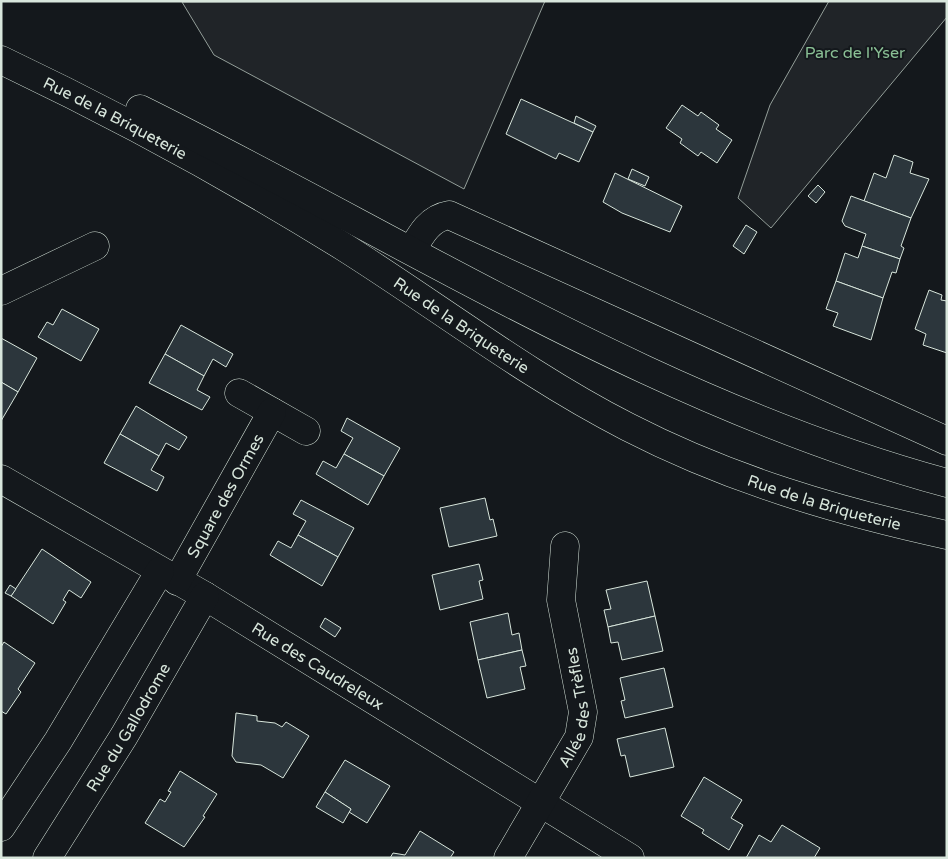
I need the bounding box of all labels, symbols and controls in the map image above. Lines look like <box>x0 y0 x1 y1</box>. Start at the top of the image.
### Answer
park label: Parc de l'Yser <box>805 43 906 63</box>
street label: Rue de la Briqueterie <box>40 73 190 164</box>
street label: Rue de la Briqueterie <box>389 273 533 378</box>
street label: Square des Ormes <box>183 430 269 562</box>
street label: Rue de la Briqueterie <box>745 471 903 535</box>
street label: Rue des Caudreleux <box>248 618 387 715</box>
street label: Allée des Trèfles <box>554 646 594 771</box>
street label: Rue du Gallodrome <box>82 660 175 796</box>

